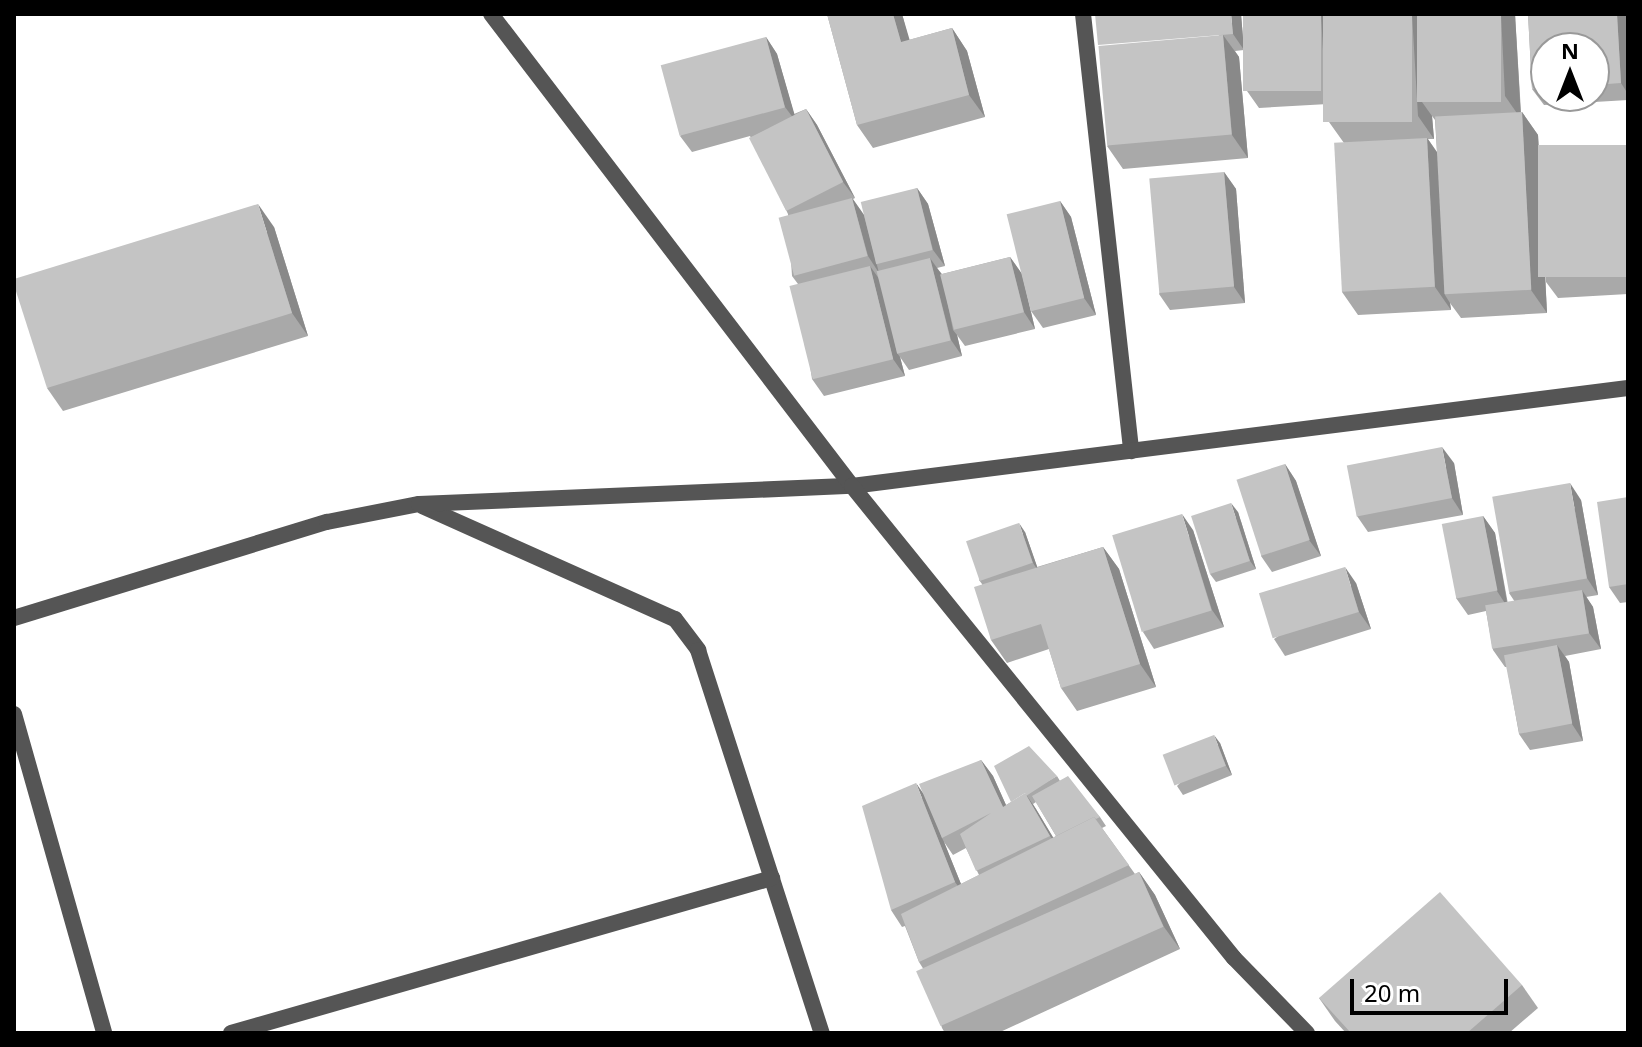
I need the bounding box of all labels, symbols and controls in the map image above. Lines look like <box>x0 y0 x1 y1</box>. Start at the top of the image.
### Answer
north arrow <box>1530 32 1610 112</box>
text: N <box>1561 35 1579 65</box>
scale bar <box>1354 963 1512 1013</box>
text: 20 m <box>1364 976 1420 1009</box>

